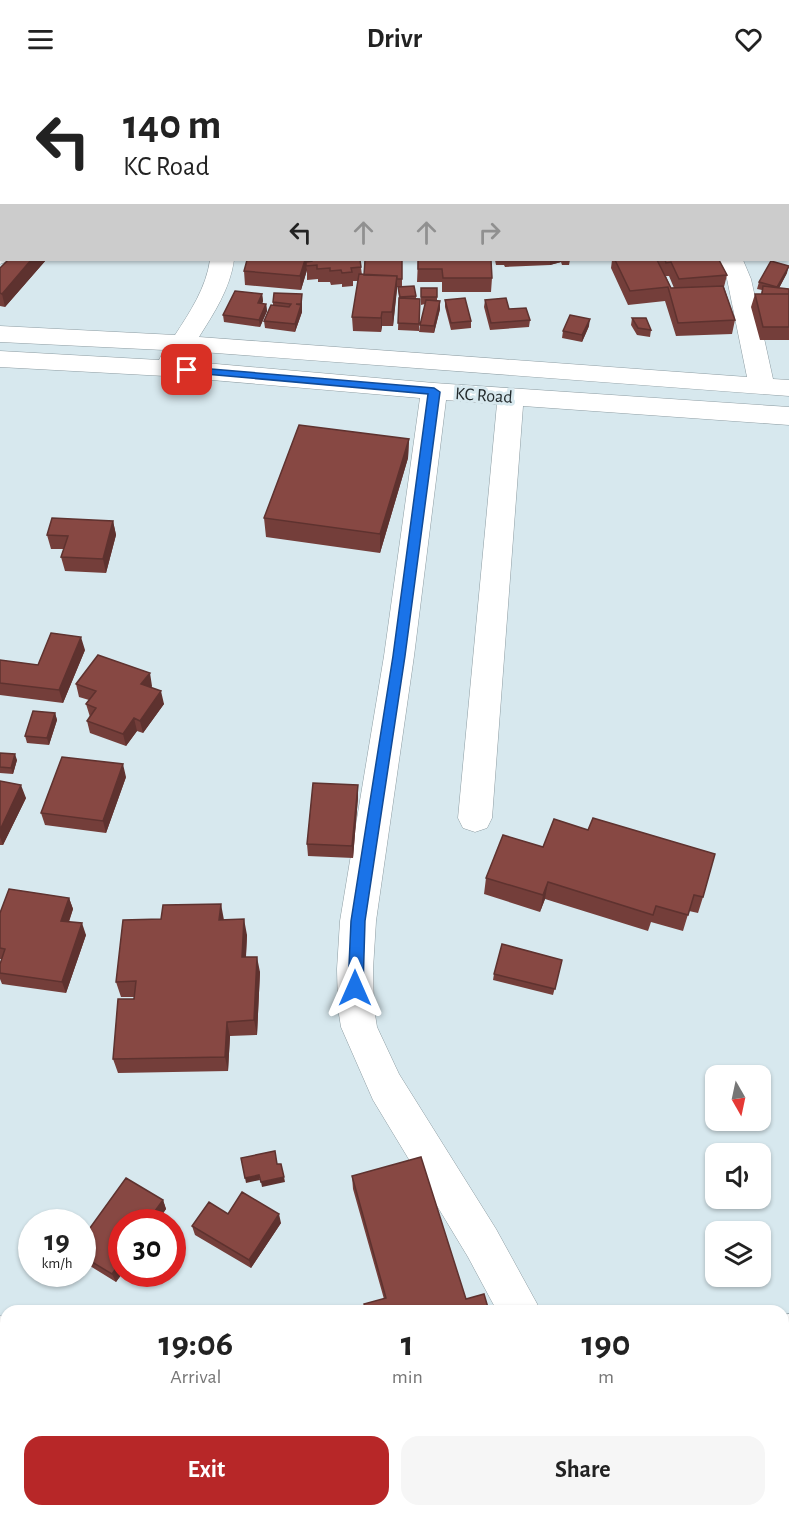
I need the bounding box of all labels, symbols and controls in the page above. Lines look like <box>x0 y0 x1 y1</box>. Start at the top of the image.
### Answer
icon: menu <box>24 23 57 56</box>
icon: heart <box>732 23 765 56</box>
text: Drivr <box>367 25 422 52</box>
icon: left <box>24 102 102 180</box>
text: 140 m <box>123 104 221 146</box>
text: KC Road <box>123 153 209 180</box>
icon: left <box>284 216 317 249</box>
icon: ahead <box>347 216 380 249</box>
icon: ahead <box>410 216 443 249</box>
icon: right <box>473 216 506 249</box>
pin <box>161 344 212 395</box>
icon: arrive <box>170 353 203 386</box>
street label: KC Road <box>455 385 513 407</box>
position arrow <box>323 956 387 1020</box>
north arrow <box>705 1065 771 1131</box>
map controls <box>705 1065 771 1287</box>
button: sound <box>705 1143 771 1209</box>
speed limit sign: 30 <box>108 1209 186 1287</box>
button: layers <box>705 1221 771 1287</box>
text: 19 <box>44 1226 70 1256</box>
text: km/h <box>42 1256 72 1271</box>
text: 19:06 <box>158 1326 233 1362</box>
text: 1 <box>401 1326 414 1362</box>
text: 190 <box>581 1326 630 1362</box>
text: Arrival <box>170 1367 222 1387</box>
text: min <box>392 1367 423 1387</box>
text: m <box>598 1367 614 1387</box>
button: Exit <box>24 1436 389 1505</box>
button: Share <box>401 1436 765 1505</box>

